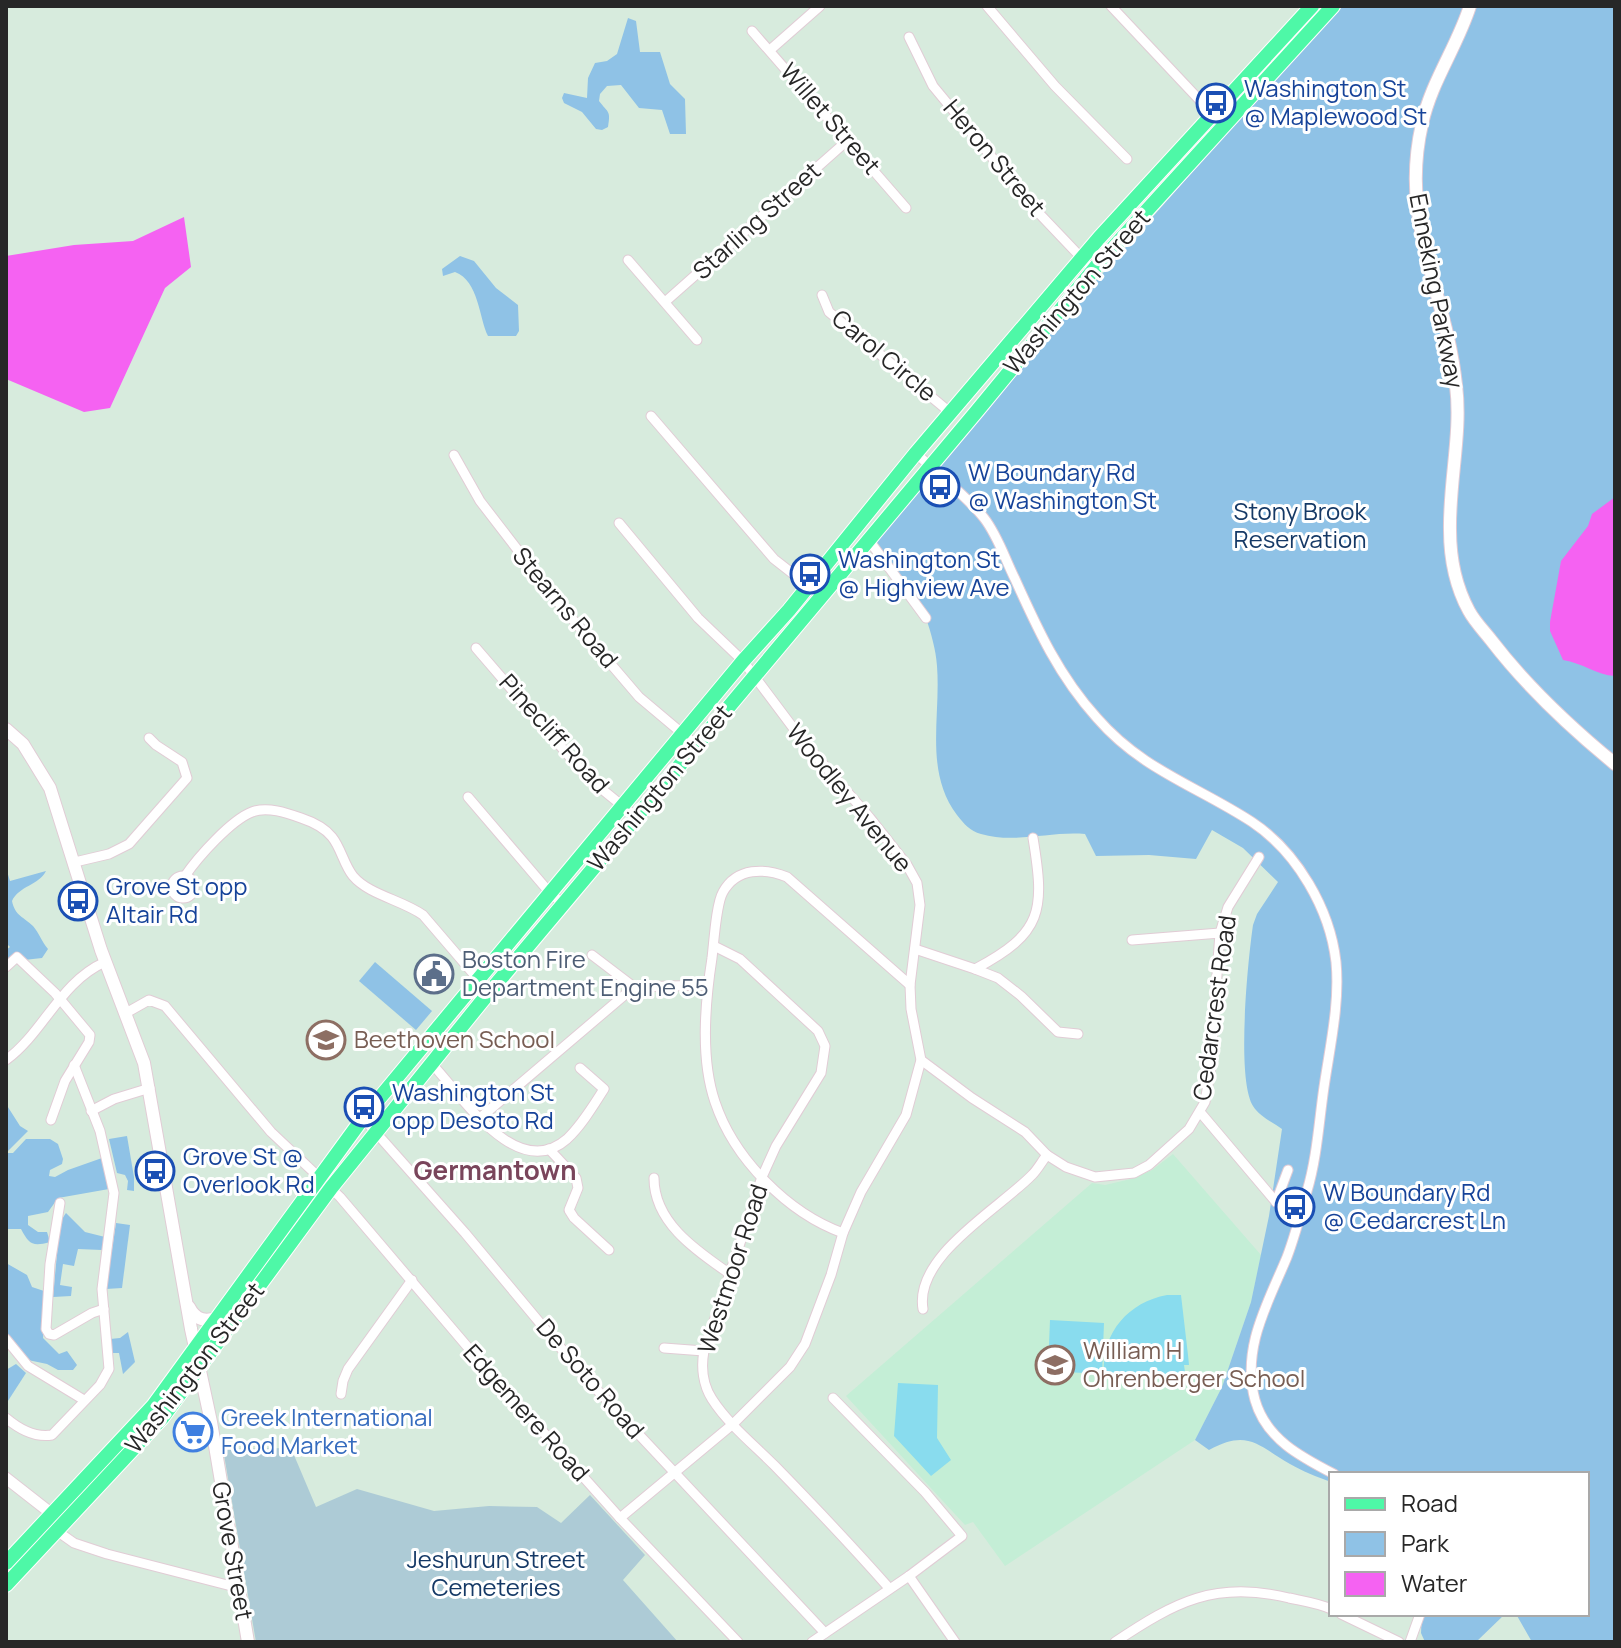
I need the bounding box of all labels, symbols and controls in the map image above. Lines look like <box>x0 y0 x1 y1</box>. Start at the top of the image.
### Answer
street label: Willet Street <box>774 55 889 181</box>
place label: Washington St @ Maplewood St <box>1244 71 1427 132</box>
bus stop icon: Washington St @ Maplewood St <box>1195 82 1237 124</box>
street label: Heron Street <box>937 92 1054 222</box>
street label: Starling Street <box>685 154 827 286</box>
street label: Enneking Parkway <box>1402 191 1473 391</box>
street label: Washington Street <box>995 202 1157 381</box>
street label: Carol Circle <box>826 301 944 408</box>
place label: W Boundary Rd @ Washington St <box>968 455 1157 516</box>
bus stop icon: W Boundary Rd @ Washington St <box>919 466 961 508</box>
park label: Stony Brook Reservation <box>1234 494 1367 555</box>
street label: Stearns Road <box>506 540 626 674</box>
place label: Washington St @ Highview Ave <box>838 542 1010 603</box>
bus stop icon: Washington St @ Highview Ave <box>789 553 831 595</box>
street label: Pinecliff Road <box>493 666 618 800</box>
street label: Washington Street <box>579 697 739 878</box>
street label: Woodley Avenue <box>780 716 920 878</box>
place label: Grove St opp Altair Rd <box>106 869 247 930</box>
bus stop icon: Grove St opp Altair Rd <box>57 880 99 922</box>
street label: Cedarcrest Road <box>1184 913 1243 1103</box>
place label: Boston Fire Department Engine 55 <box>462 942 709 1003</box>
public building icon: Boston Fire Department Engine 55 <box>413 953 455 995</box>
school or university icon: Beethoven School <box>305 1019 347 1061</box>
place label: Beethoven School <box>354 1022 555 1055</box>
place label: Washington St opp Desoto Rd <box>392 1075 554 1136</box>
bus stop icon: Washington St opp Desoto Rd <box>343 1086 385 1128</box>
place label: Grove St @ Overlook Rd <box>183 1139 315 1200</box>
bus stop icon: Grove St @ Overlook Rd <box>134 1150 176 1192</box>
district label: Germantown <box>414 1152 576 1188</box>
place label: W Boundary Rd @ Cedarcrest Ln <box>1323 1175 1506 1236</box>
street label: Westmoor Road <box>689 1180 774 1357</box>
bus stop icon: W Boundary Rd @ Cedarcrest Ln <box>1274 1186 1316 1228</box>
street label: Washington Street <box>117 1275 271 1459</box>
street label: De Soto Road <box>530 1311 652 1445</box>
place label: William H Ohrenberger School <box>1083 1333 1305 1394</box>
street label: Edgemere Road <box>457 1336 598 1488</box>
school or university icon: William H Ohrenberger School <box>1034 1344 1076 1386</box>
place label: Greek International Food Market <box>221 1400 433 1461</box>
supermarket icon: Greek International Food Market <box>172 1411 214 1453</box>
legend <box>1329 1472 1589 1616</box>
street label: Grove Street <box>205 1479 262 1623</box>
text: Road <box>1401 1486 1458 1519</box>
text: Park <box>1401 1526 1450 1559</box>
park label: Jeshurun Street Cemeteries <box>407 1542 585 1603</box>
text: Water <box>1401 1566 1468 1599</box>

